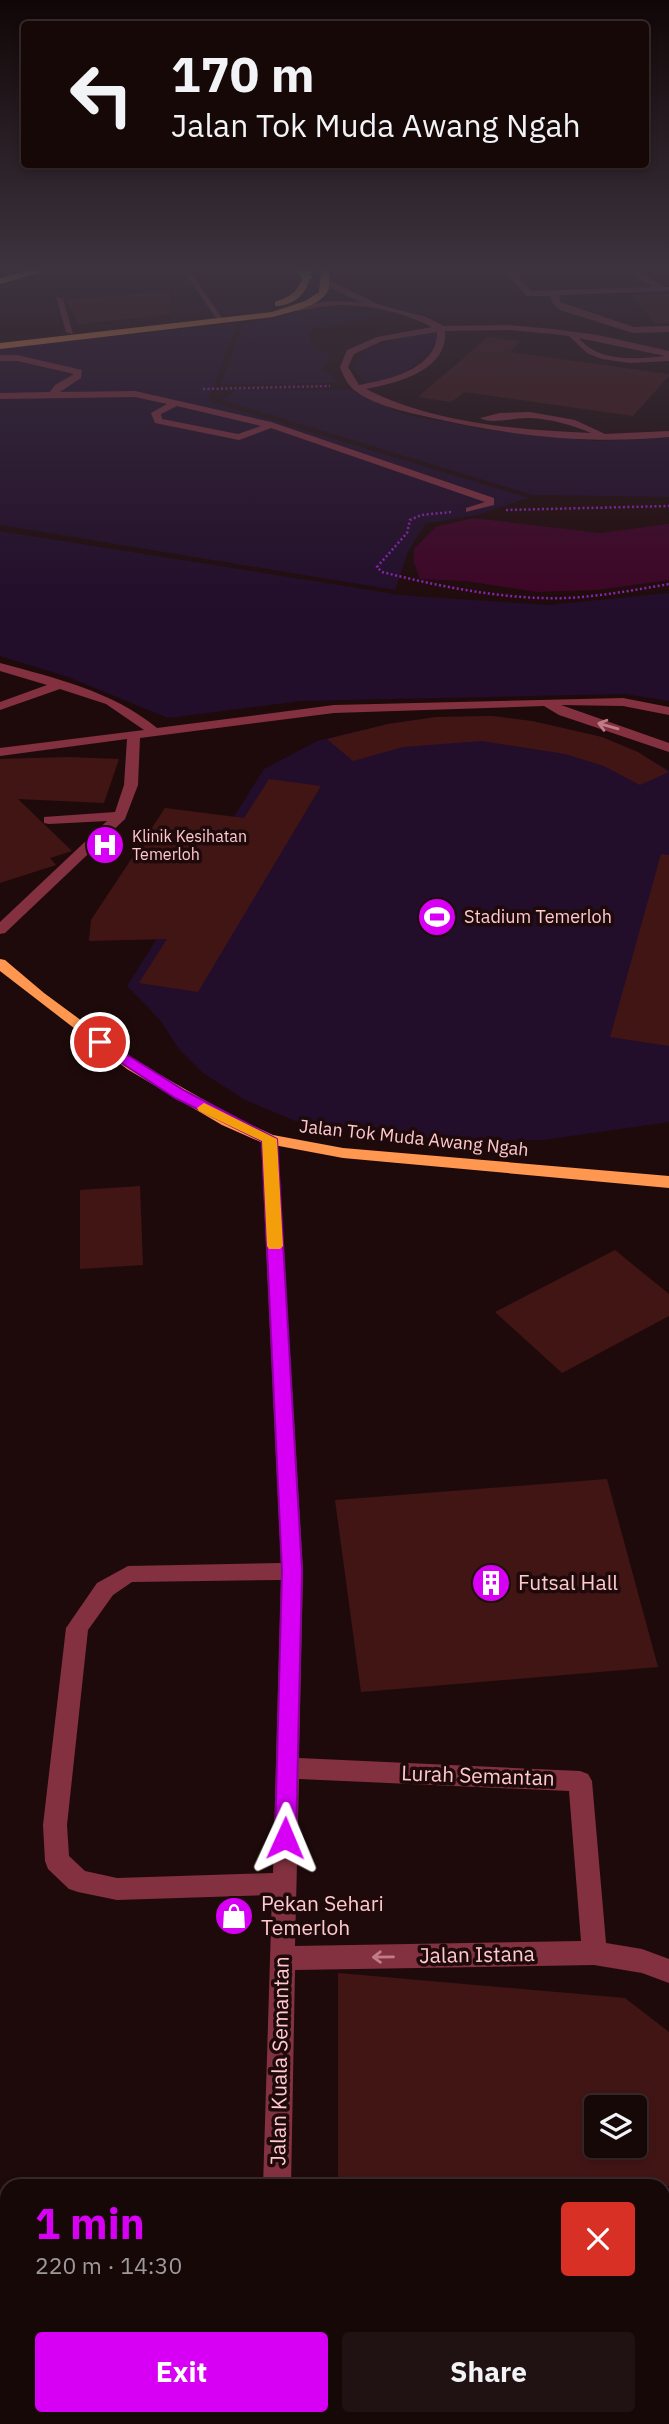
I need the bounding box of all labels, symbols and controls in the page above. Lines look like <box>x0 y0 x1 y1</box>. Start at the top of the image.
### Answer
text: 170 m <box>171 42 315 105</box>
icon: left <box>56 49 147 140</box>
text: Jalan Tok Muda Awang Ngah <box>171 104 581 146</box>
one-way arrow <box>598 719 620 732</box>
hospital icon: Klinik Kesihatan Temerloh <box>84 824 126 866</box>
place label: Klinik Kesihatan Temerloh <box>132 826 247 864</box>
sports icon: Stadium Temerloh <box>416 896 458 938</box>
place label: Stadium Temerloh <box>464 905 612 928</box>
pin <box>70 1012 130 1072</box>
icon: arrive <box>81 1023 119 1061</box>
street label: Jalan Tok Muda Awang Ngah <box>298 1114 530 1161</box>
building icon: Futsal Hall <box>470 1562 512 1604</box>
place label: Futsal Hall <box>518 1568 618 1596</box>
street label: Lurah Semantan <box>401 1758 555 1792</box>
position arrow <box>248 1801 322 1875</box>
place label: Pekan Sehari Temerloh <box>261 1889 384 1941</box>
shop icon: Pekan Sehari Temerloh <box>213 1895 255 1937</box>
street label: Jalan Istana <box>419 1939 535 1969</box>
one-way arrow <box>371 1950 394 1963</box>
street label: Jalan Kuala Semantan <box>263 1956 295 2166</box>
map controls <box>584 2095 647 2158</box>
button: layers <box>584 2095 647 2158</box>
text: 1 min <box>35 2196 145 2251</box>
button: close <box>561 2202 635 2276</box>
text: 220 m · 14:30 <box>35 2250 182 2280</box>
button: Exit <box>35 2332 328 2412</box>
button: Share <box>342 2332 635 2412</box>

